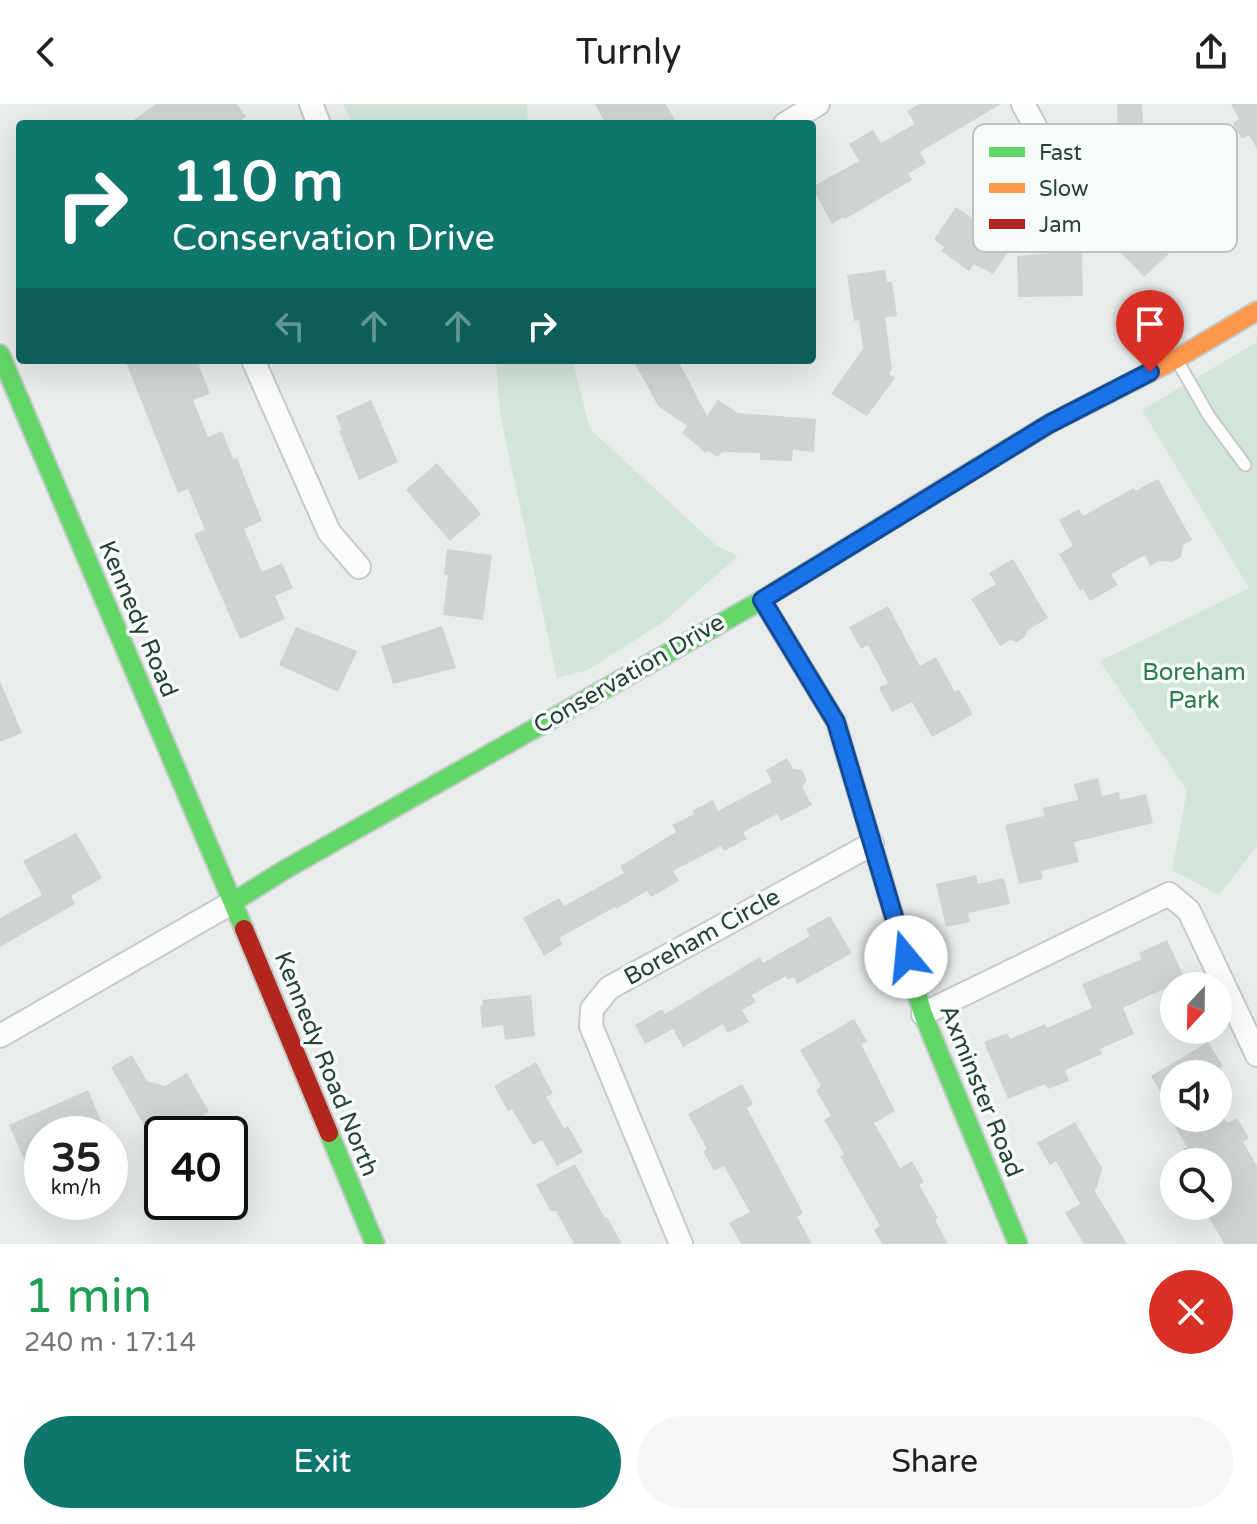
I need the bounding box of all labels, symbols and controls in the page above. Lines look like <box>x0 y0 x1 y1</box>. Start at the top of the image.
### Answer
icon: back <box>24 30 68 74</box>
icon: share <box>1189 30 1233 74</box>
text: Turnly <box>576 31 681 74</box>
legend <box>973 124 1237 252</box>
text: Fast <box>1039 140 1082 166</box>
text: 110 m <box>172 149 343 216</box>
icon: right <box>40 152 144 256</box>
text: Slow <box>1039 176 1089 202</box>
text: Jam <box>1039 212 1082 238</box>
text: Conservation Drive <box>172 217 495 260</box>
pin <box>1116 290 1184 372</box>
icon: arrive <box>1128 302 1172 346</box>
icon: left <box>268 304 312 348</box>
icon: ahead <box>352 304 396 348</box>
icon: ahead <box>436 304 480 348</box>
icon: right <box>520 304 564 348</box>
street label: Kennedy Road <box>92 536 184 702</box>
street label: Conservation Drive <box>529 608 729 740</box>
park label: Boreham Park <box>1142 658 1246 715</box>
street label: Boreham Circle <box>619 882 785 992</box>
position arrow <box>864 915 948 999</box>
street label: Kennedy Road North <box>268 947 384 1181</box>
north arrow <box>1160 972 1232 1044</box>
map controls <box>1160 972 1232 1220</box>
street label: Axminster Road <box>933 1001 1029 1181</box>
button: sound <box>1160 1060 1232 1132</box>
speed limit sign: 40 <box>144 1116 248 1220</box>
text: 35 <box>51 1134 101 1182</box>
button: search <box>1160 1148 1232 1220</box>
text: km/h <box>51 1176 101 1200</box>
text: 1 min <box>24 1268 152 1326</box>
button: close <box>1149 1270 1233 1354</box>
text: 240 m · 17:14 <box>24 1327 196 1358</box>
button: Exit <box>24 1416 621 1508</box>
button: Share <box>637 1416 1233 1508</box>

